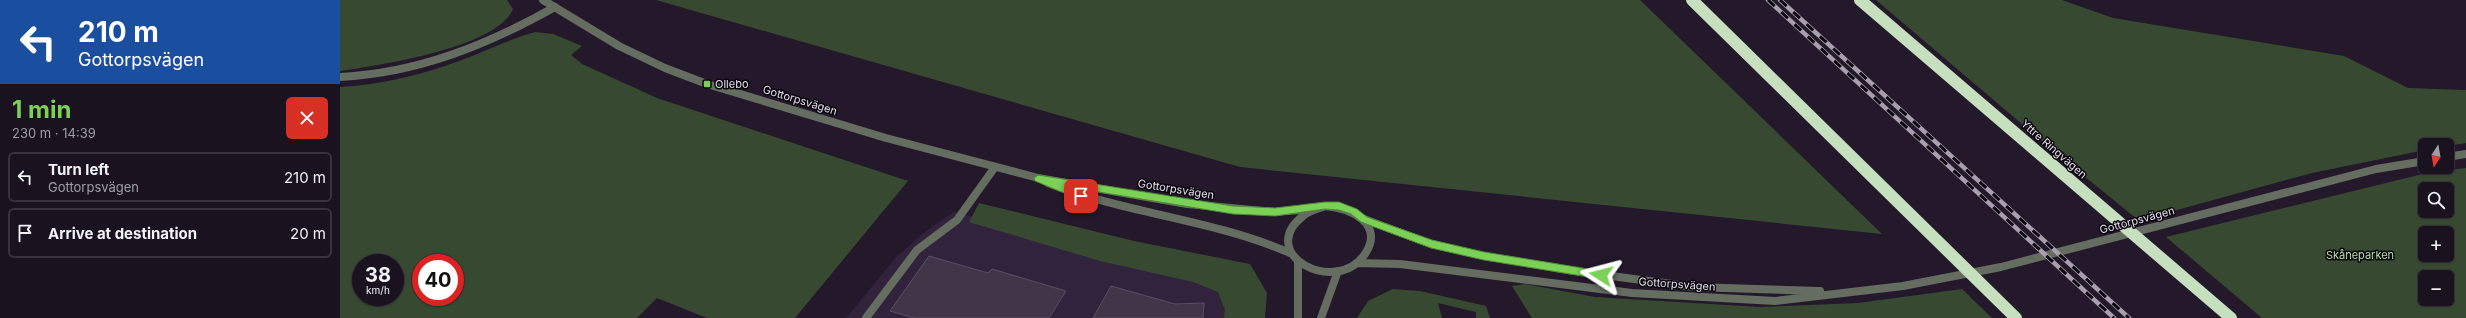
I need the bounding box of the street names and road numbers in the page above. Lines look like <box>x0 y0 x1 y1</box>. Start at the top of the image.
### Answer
street label: Gottorpsvägen <box>761 82 839 118</box>
street label: Yttre Ringvägen <box>2018 117 2090 181</box>
street label: Gottorpsvägen <box>1137 176 1215 202</box>
street label: Gottorpsvägen <box>2098 203 2176 237</box>
street label: Gottorpsvägen <box>1638 274 1716 294</box>

